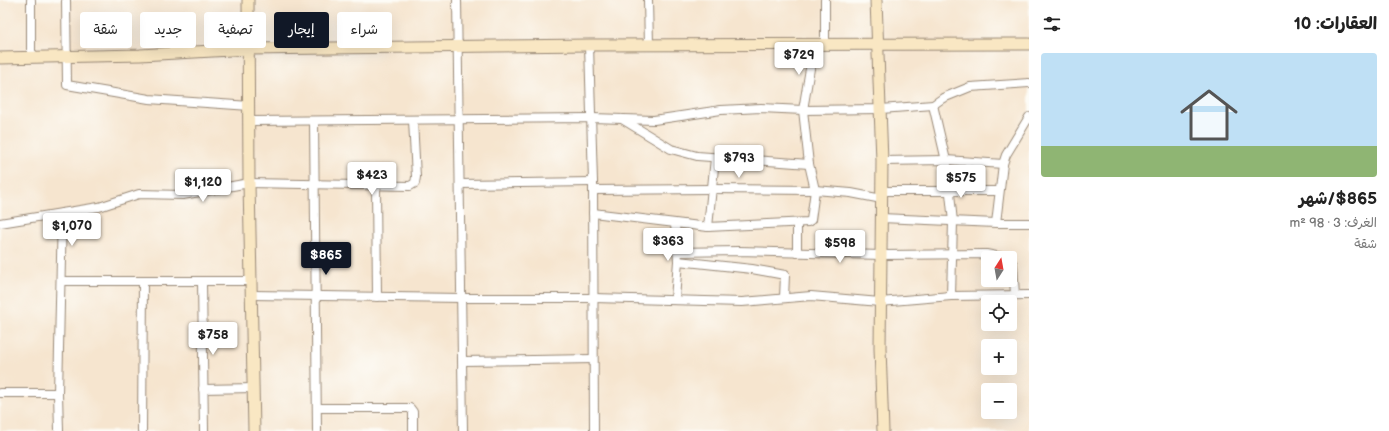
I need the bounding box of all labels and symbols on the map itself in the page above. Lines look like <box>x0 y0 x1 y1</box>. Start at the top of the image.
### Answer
pin: $729 <box>775 42 823 76</box>
pin: $793 <box>715 145 763 179</box>
pin: $423 <box>348 162 396 196</box>
pin: $575 <box>937 165 985 199</box>
pin: $1,120 <box>170 169 236 203</box>
pin: $1,070 <box>39 213 105 247</box>
pin: $363 <box>644 228 692 262</box>
pin: $598 <box>816 230 864 264</box>
pin: $865 <box>302 242 350 276</box>
north arrow <box>981 251 1017 287</box>
pin: $758 <box>189 322 237 356</box>

